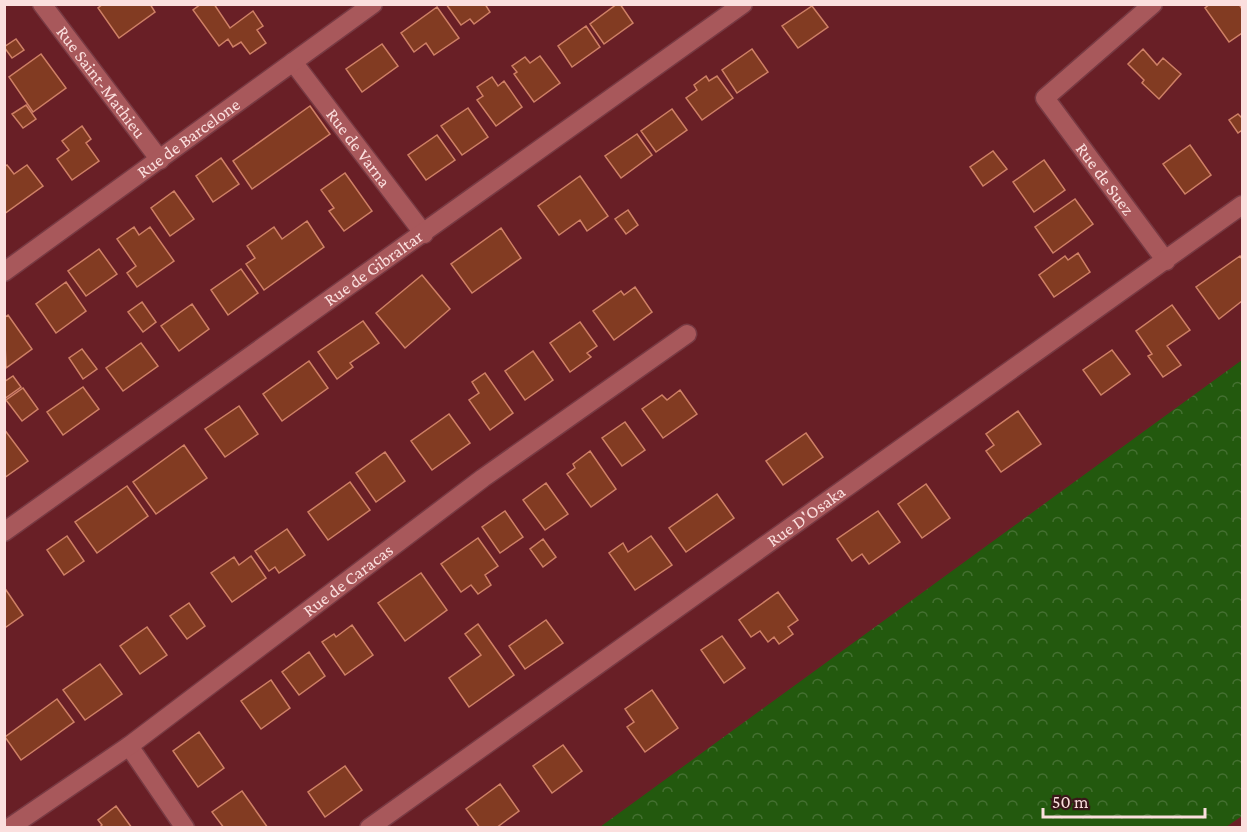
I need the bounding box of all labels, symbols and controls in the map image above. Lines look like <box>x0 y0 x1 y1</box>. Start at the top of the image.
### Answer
street label: Rue Saint-Mathieu <box>52 22 150 143</box>
street label: Rue de Barcelone <box>133 94 244 182</box>
street label: Rue de Varna <box>322 105 395 191</box>
street label: Rue de Suez <box>1072 139 1139 219</box>
street label: Rue de Gibraltar <box>320 226 427 310</box>
street label: Rue D'Osaka <box>763 481 849 551</box>
street label: Rue de Caracas <box>299 540 397 621</box>
scale bar <box>1043 781 1205 819</box>
text: 50 m <box>1052 792 1089 812</box>

